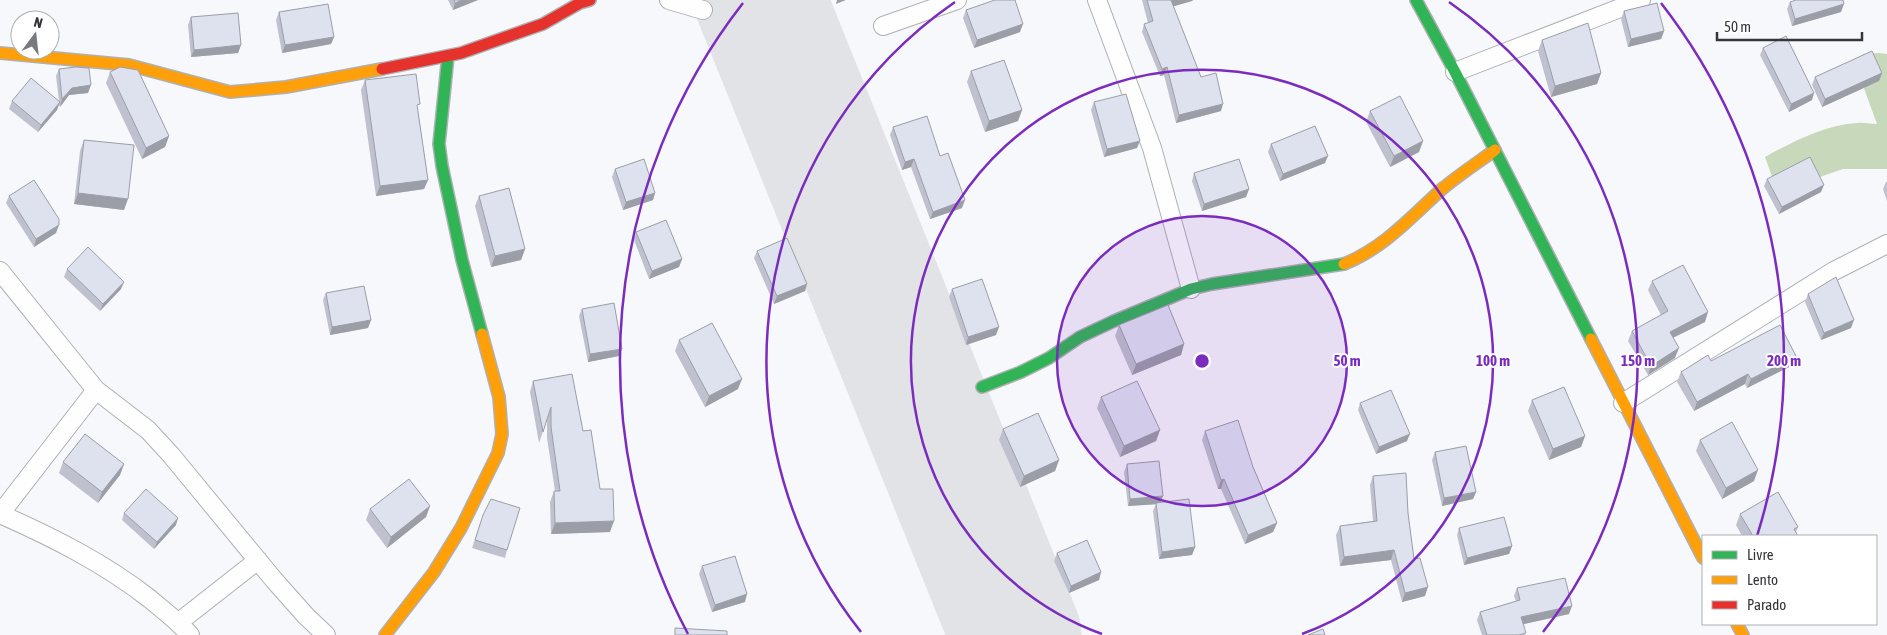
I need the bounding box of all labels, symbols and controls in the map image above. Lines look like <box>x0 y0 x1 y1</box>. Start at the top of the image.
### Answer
north arrow <box>10 10 60 60</box>
scale bar <box>1717 10 1862 42</box>
text: N <box>32 14 44 31</box>
text: 50 m <box>1724 18 1751 35</box>
centre of rings <box>1193 352 1211 370</box>
text: 50 m <box>1334 352 1361 369</box>
text: 100 m <box>1476 352 1510 369</box>
text: 150 m <box>1621 352 1655 369</box>
text: 200 m <box>1767 352 1801 369</box>
legend <box>1702 535 1877 625</box>
text: Livre <box>1747 546 1774 563</box>
text: Lento <box>1747 571 1778 588</box>
text: Parado <box>1747 596 1786 613</box>

